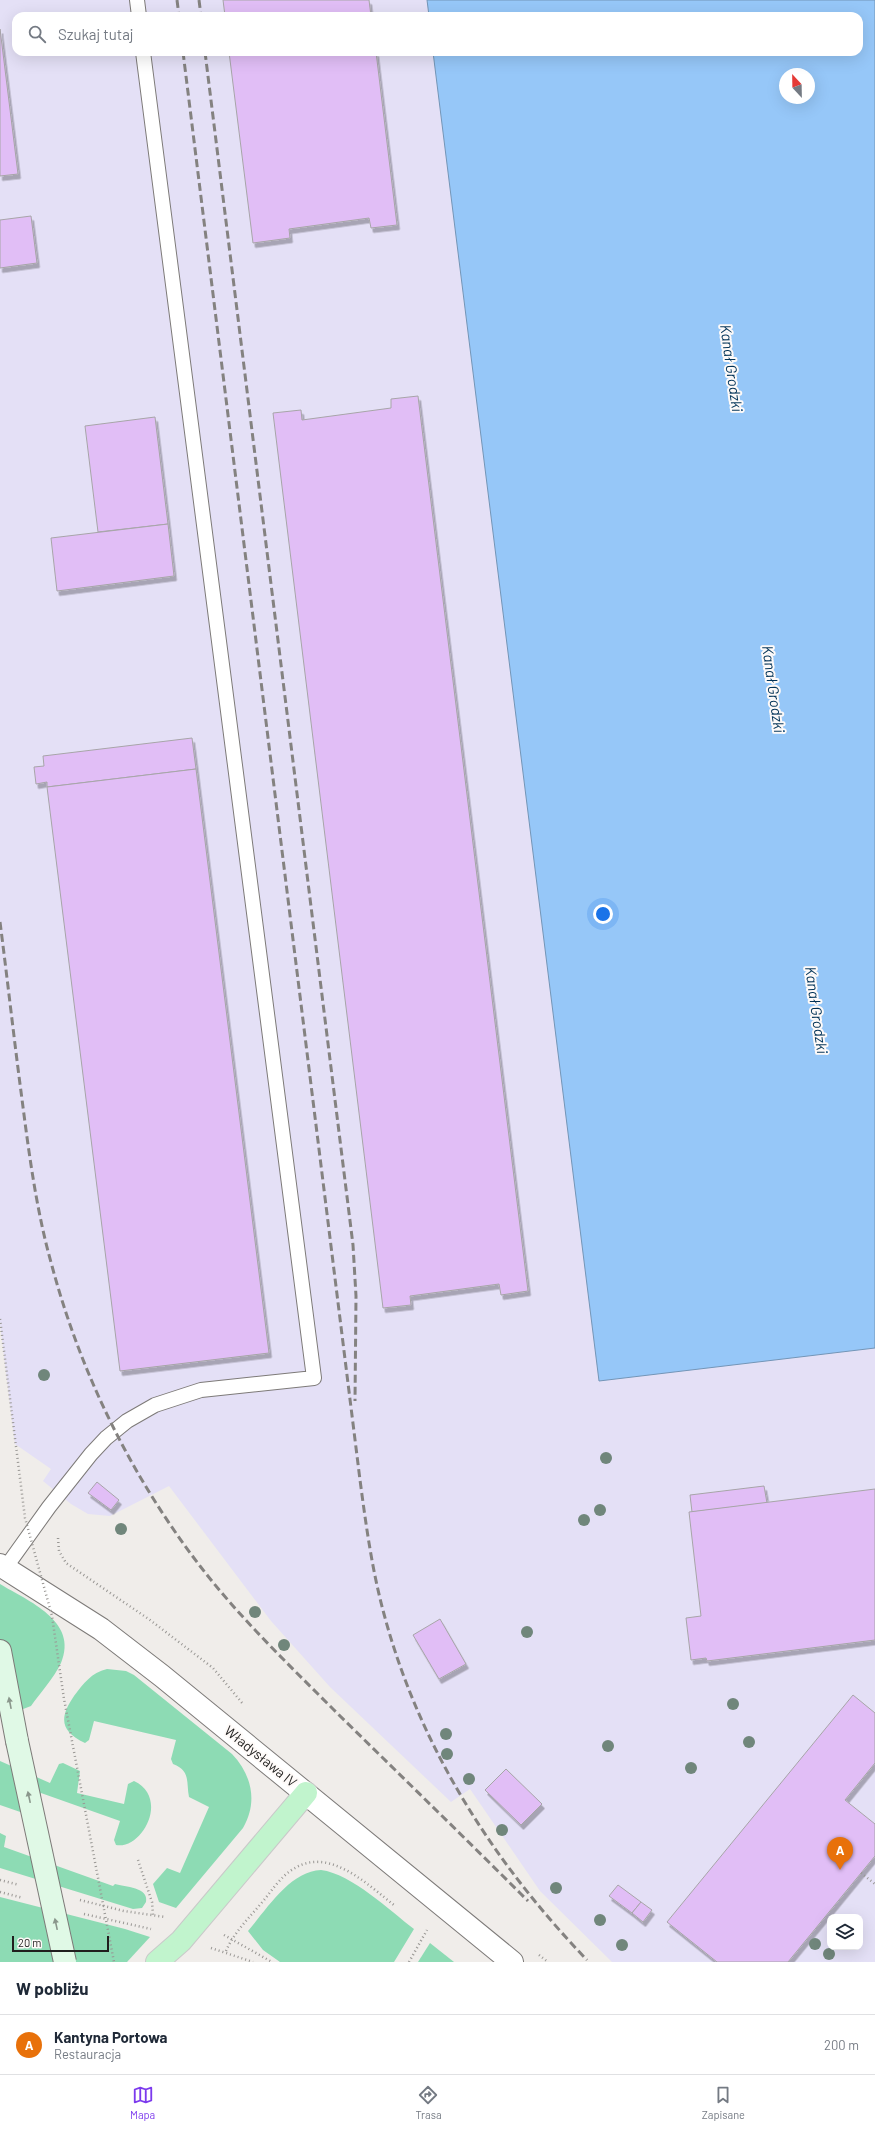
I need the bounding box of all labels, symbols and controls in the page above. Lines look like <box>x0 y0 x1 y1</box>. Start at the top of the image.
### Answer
search box <box>12 12 863 56</box>
icon: search <box>26 23 48 45</box>
text: Szukaj tutaj <box>58 25 134 43</box>
north arrow <box>779 68 815 104</box>
water label: Kanał Grodzki <box>717 323 747 413</box>
water label: Kanał Grodzki <box>759 644 789 734</box>
your location <box>593 904 613 924</box>
water label: Kanał Grodzki <box>802 965 832 1055</box>
one-way arrow <box>6 1697 12 1709</box>
street label: Władysława IV <box>221 1722 301 1790</box>
one-way arrow <box>26 1791 32 1803</box>
pin: A <box>827 1837 853 1870</box>
map controls <box>827 1914 863 1950</box>
button: layers <box>827 1914 863 1950</box>
one-way arrow <box>53 1918 59 1930</box>
scale bar <box>12 1934 109 1953</box>
text: 20 m <box>18 1936 41 1949</box>
text: W pobliżu <box>16 1978 89 1998</box>
text: Kantyna Portowa <box>54 2028 167 2046</box>
text: A <box>25 2037 33 2053</box>
text: 200 m <box>824 2037 859 2053</box>
text: Restauracja <box>54 2046 121 2062</box>
tab: Mapa <box>130 2084 155 2121</box>
tab: Trasa <box>415 2084 442 2121</box>
tab: Zapisane <box>702 2084 745 2121</box>

